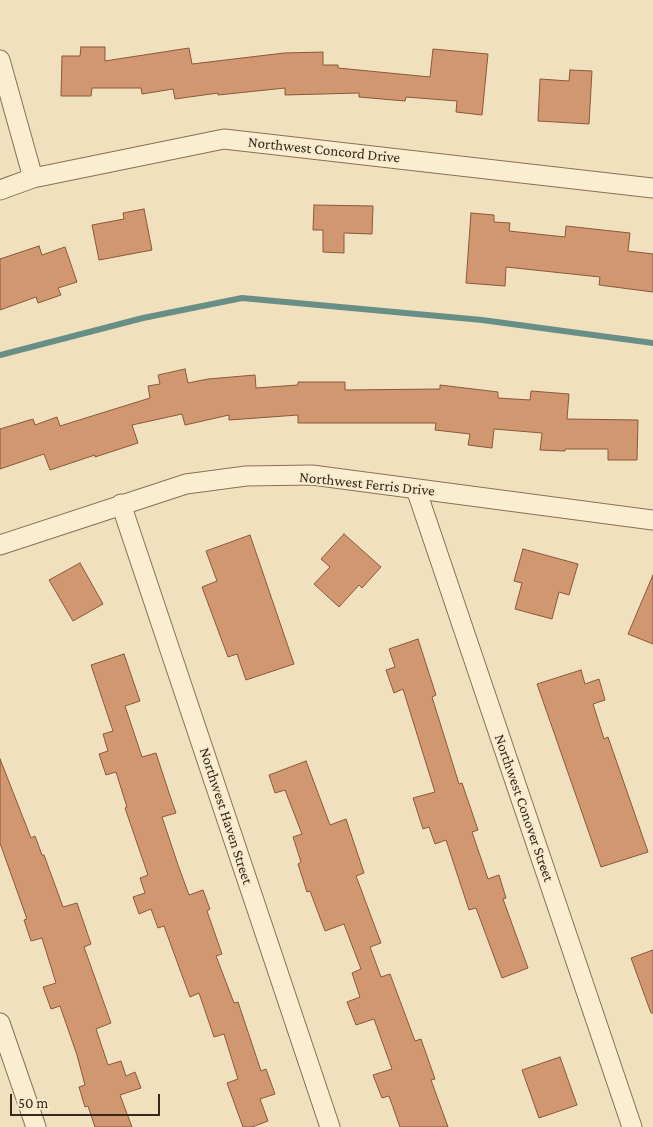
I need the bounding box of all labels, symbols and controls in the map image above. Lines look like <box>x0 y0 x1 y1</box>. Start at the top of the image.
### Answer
street label: Northwest Concord Drive <box>247 133 401 167</box>
street label: Northwest Ferris Drive <box>298 468 436 500</box>
street label: Northwest Conover Street <box>490 732 558 884</box>
street label: Northwest Haven Street <box>195 745 257 887</box>
scale bar <box>12 1084 162 1116</box>
text: 50 m <box>18 1095 48 1111</box>

